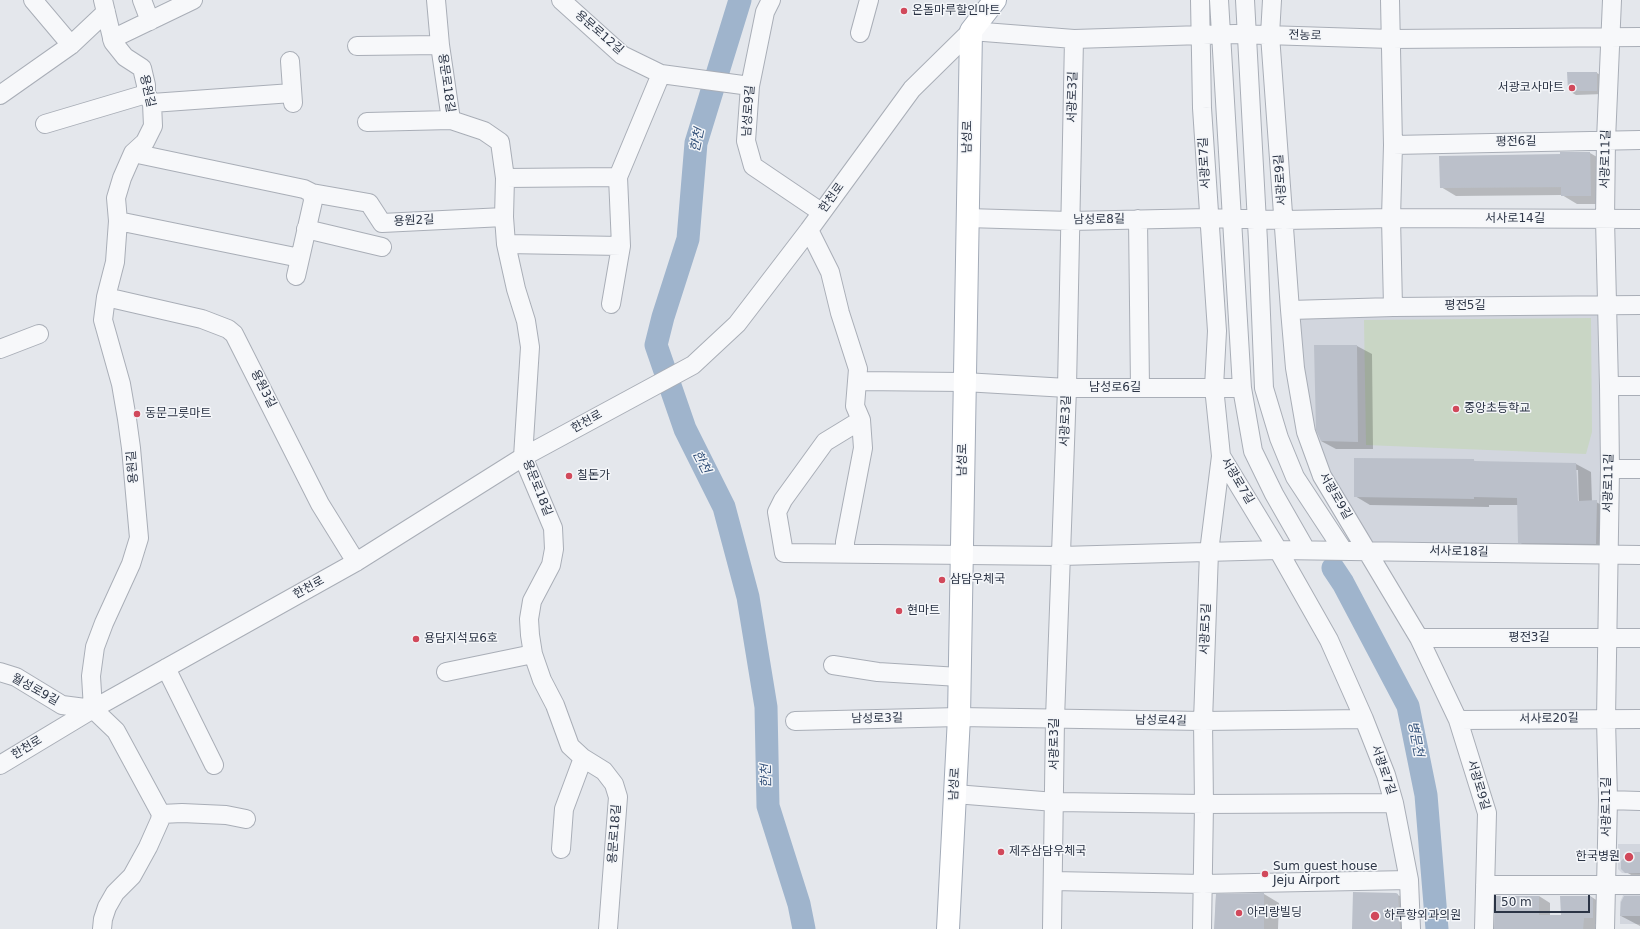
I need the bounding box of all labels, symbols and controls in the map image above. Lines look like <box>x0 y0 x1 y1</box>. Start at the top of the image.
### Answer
place label: 온돌마루할인마트 <box>912 4 1000 18</box>
marker: 온돌마루할인마트 <box>899 6 909 16</box>
street label: 용문로12길 <box>572 8 626 58</box>
street label: 전농로 <box>1288 28 1322 44</box>
street label: 용문로18길 <box>435 53 457 113</box>
street label: 서광로3길 <box>1065 71 1081 123</box>
street label: 용원길 <box>136 73 158 109</box>
place label: 서광코사마트 <box>1498 81 1564 95</box>
marker: 서광코사마트 <box>1567 83 1577 93</box>
street label: 남성로9길 <box>740 85 758 137</box>
street label: 남성로 <box>961 120 975 154</box>
water label: 한천 <box>688 127 708 153</box>
street label: 서광로11길 <box>1598 129 1614 189</box>
street label: 평전6길 <box>1496 134 1536 150</box>
street label: 서광로7길 <box>1196 137 1214 189</box>
street label: 서광로9길 <box>1272 154 1290 206</box>
street label: 한천로 <box>816 180 848 216</box>
street label: 남성로8길 <box>1073 212 1125 228</box>
street label: 서사로14길 <box>1485 212 1545 226</box>
street label: 용원2길 <box>393 213 435 229</box>
street label: 평전5길 <box>1445 299 1485 313</box>
street label: 용원3길 <box>247 368 279 410</box>
street label: 남성로6길 <box>1089 381 1141 395</box>
street label: 서광로3길 <box>1058 395 1074 447</box>
place label: 중앙초등학교 <box>1464 402 1530 416</box>
marker: 중앙초등학교 <box>1451 404 1461 414</box>
place label: 동문그릇마트 <box>145 407 211 421</box>
street label: 한천로 <box>569 408 605 436</box>
marker: 동문그릇마트 <box>132 409 142 419</box>
street label: 남성로 <box>956 443 970 477</box>
water label: 한천 <box>689 448 713 476</box>
street label: 용원길 <box>124 450 142 484</box>
street label: 서광로11길 <box>1601 453 1617 513</box>
street label: 서광로7길 <box>1217 455 1257 507</box>
street label: 용문로18길 <box>519 458 555 518</box>
place label: 칠돈가 <box>577 469 610 483</box>
street label: 서광로9길 <box>1316 470 1354 522</box>
marker: 칠돈가 <box>564 471 574 481</box>
street label: 서사로18길 <box>1429 544 1489 560</box>
place label: 삼담우체국 <box>950 573 1005 587</box>
street label: 한천로 <box>291 574 327 602</box>
marker: 삼담우체국 <box>937 575 947 585</box>
street label: 서광로5길 <box>1198 603 1214 655</box>
place label: 현마트 <box>907 604 940 618</box>
marker: 현마트 <box>894 606 904 616</box>
street label: 평전3길 <box>1509 631 1549 645</box>
place label: 용담지석묘6호 <box>424 632 498 646</box>
marker: 용담지석묘6호 <box>411 634 421 644</box>
street label: 월성로9길 <box>9 671 61 709</box>
street label: 남성로3길 <box>851 711 903 727</box>
street label: 서사로20길 <box>1519 711 1579 727</box>
street label: 남성로4길 <box>1135 713 1187 729</box>
street label: 서광로3길 <box>1048 718 1062 770</box>
water label: 병문천 <box>1404 720 1426 758</box>
street label: 한천로 <box>9 733 45 763</box>
street label: 서광로7길 <box>1368 743 1398 797</box>
street label: 서광로9길 <box>1464 758 1492 812</box>
water label: 한천 <box>759 764 775 788</box>
street label: 남성로 <box>947 767 963 801</box>
street label: 서광로11길 <box>1600 777 1614 837</box>
street label: 용문로18길 <box>606 804 624 864</box>
place label: 제주삼담우체국 <box>1009 845 1086 859</box>
marker: 제주삼담우체국 <box>996 847 1006 857</box>
place label: 한국병원 <box>1576 850 1620 864</box>
marker: 한국병원 <box>1623 851 1635 863</box>
place label: Sum guest house Jeju Airport <box>1273 860 1377 888</box>
marker: Sum guest house Jeju Airport <box>1260 869 1270 879</box>
scale bar <box>1496 887 1592 913</box>
text: 50 m <box>1501 895 1532 909</box>
place label: 아리랑빌딩 <box>1247 906 1302 920</box>
marker: 아리랑빌딩 <box>1234 908 1244 918</box>
place label: 하루항외과의원 <box>1384 909 1461 923</box>
marker: 하루항외과의원 <box>1369 910 1381 922</box>

